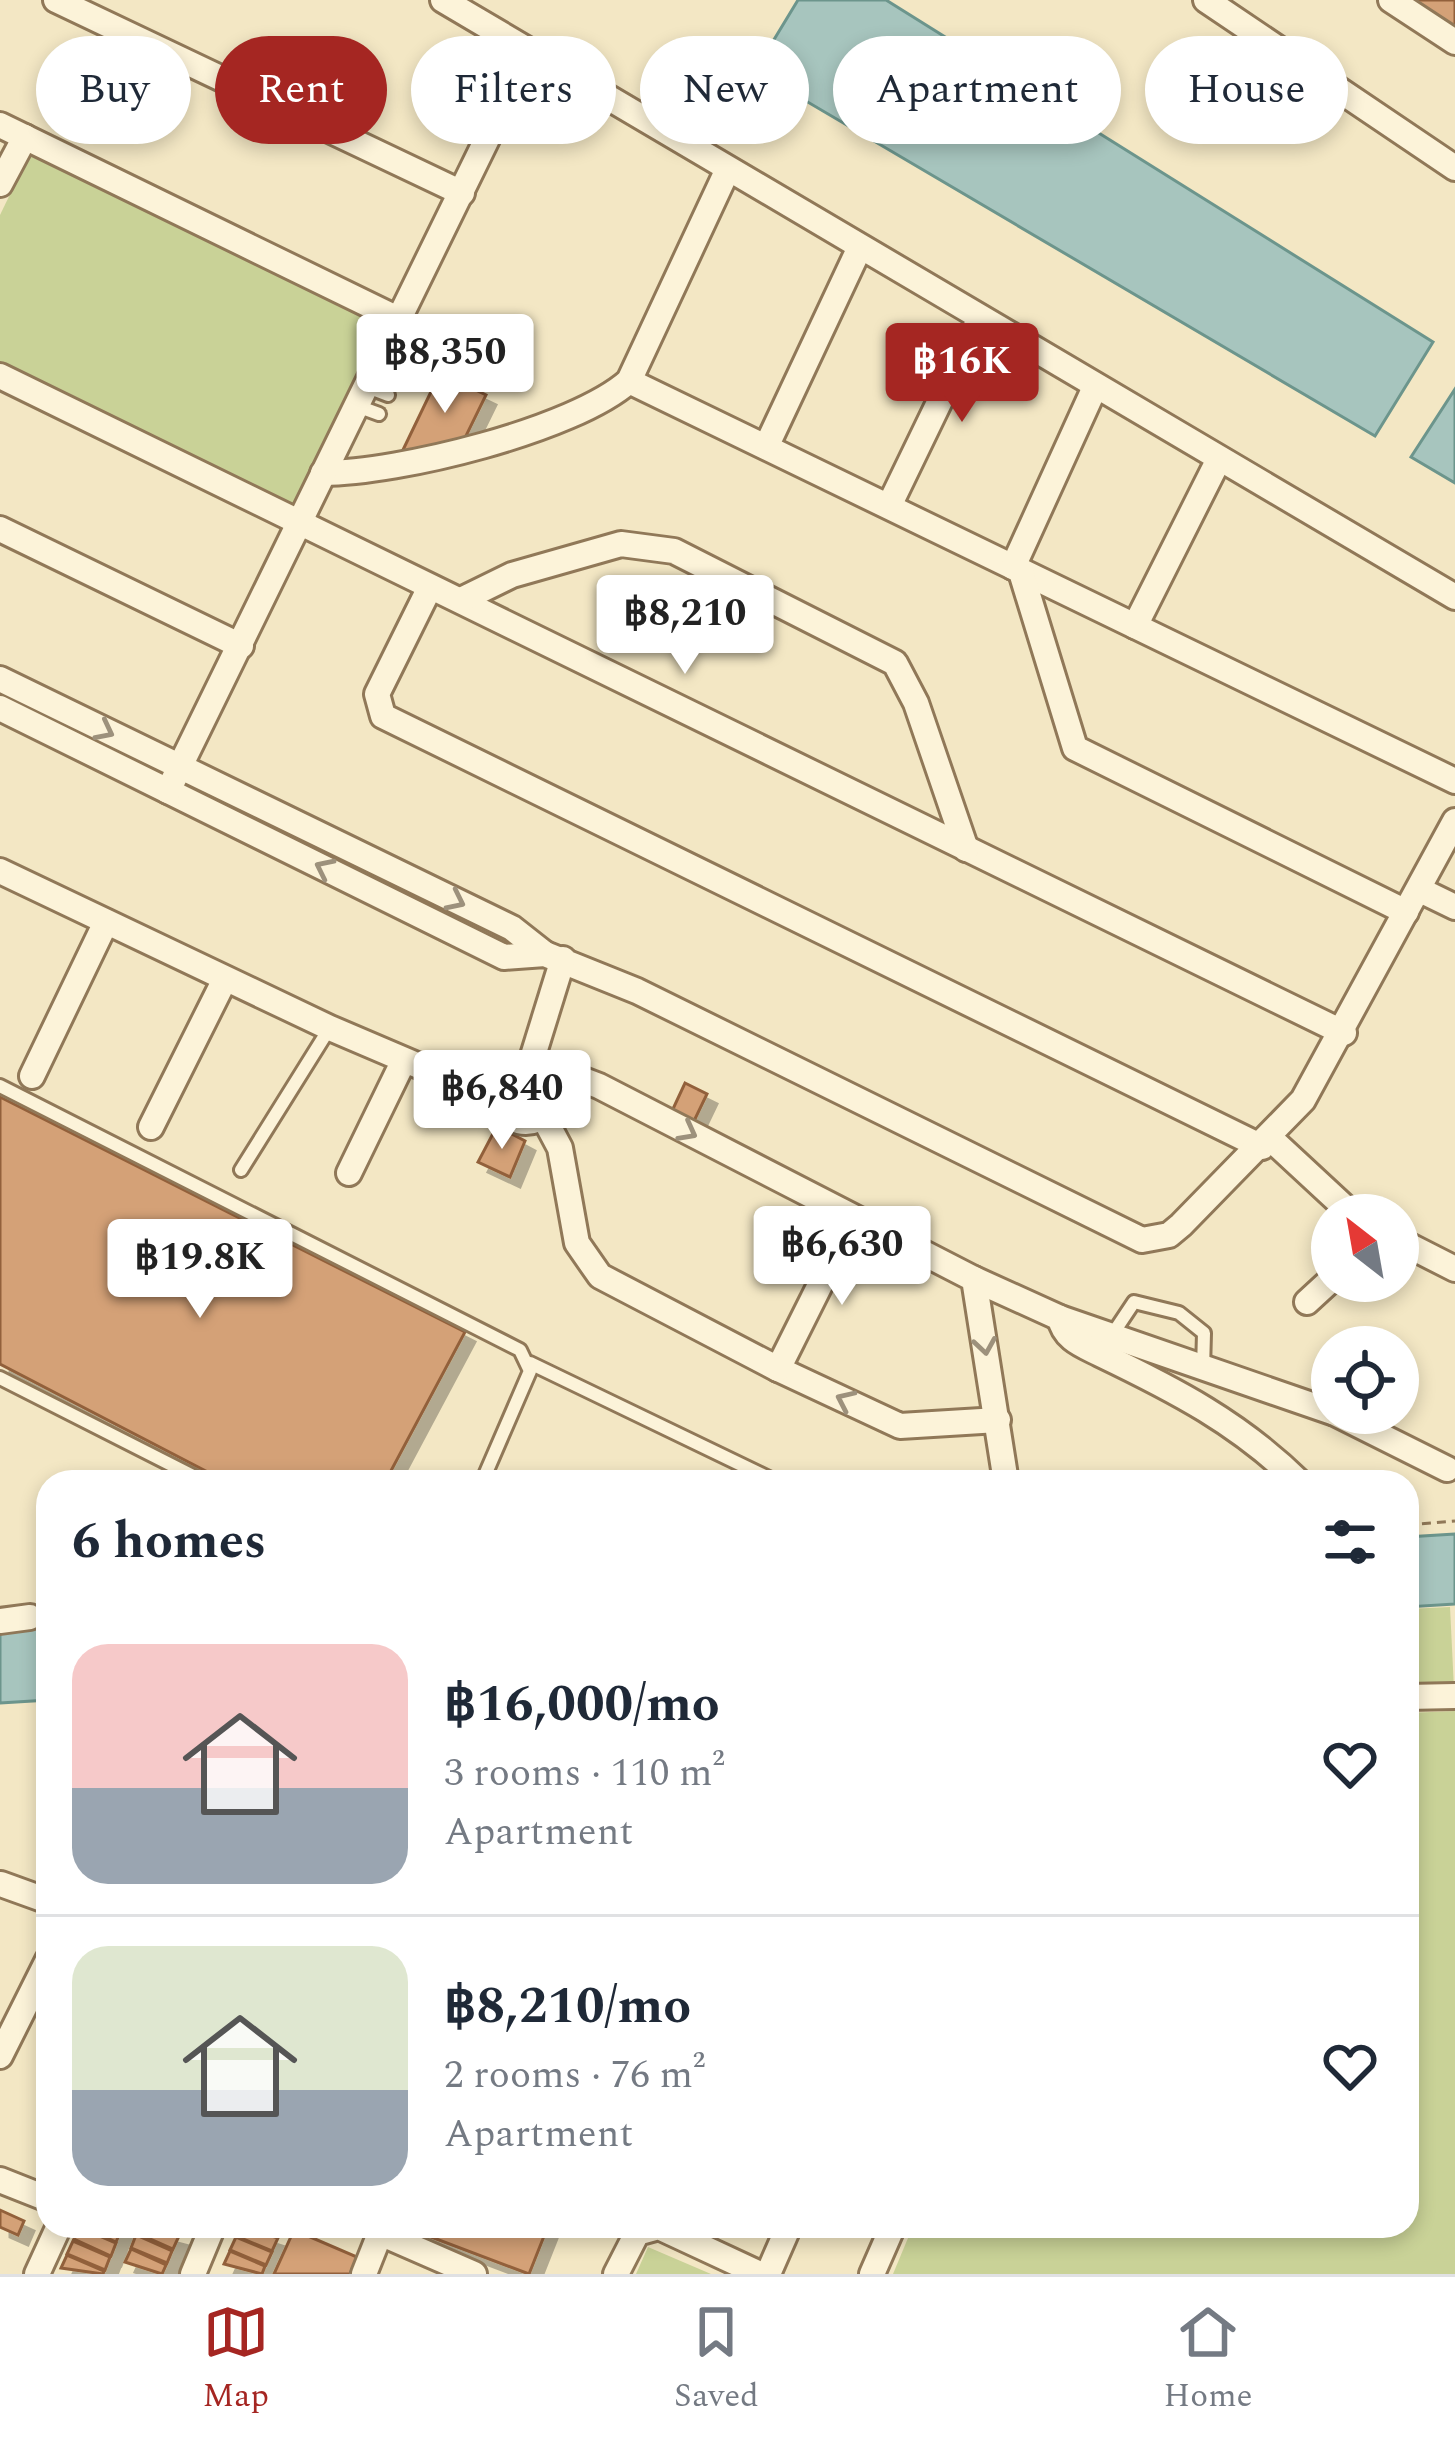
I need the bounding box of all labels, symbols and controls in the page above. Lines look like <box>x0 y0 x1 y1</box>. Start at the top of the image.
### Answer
chip: Buy <box>36 36 191 144</box>
chip: Rent <box>215 36 387 144</box>
chip: Filters <box>411 36 616 144</box>
chip: New <box>640 36 809 144</box>
chip: Apartment <box>833 36 1121 144</box>
chip: House <box>1145 36 1348 144</box>
pin: ฿8,350 <box>347 314 543 416</box>
text: ฿8,350 <box>384 323 506 382</box>
pin: ฿16K <box>891 323 1033 425</box>
text: ฿16K <box>913 332 1011 391</box>
pin: ฿8,210 <box>587 575 783 677</box>
text: ฿8,210 <box>624 584 746 643</box>
one-way arrow <box>92 717 114 740</box>
one-way arrow <box>314 859 336 882</box>
one-way arrow <box>443 887 465 910</box>
pin: ฿6,840 <box>404 1050 600 1152</box>
text: ฿6,840 <box>441 1059 563 1118</box>
one-way arrow <box>675 1118 697 1141</box>
north arrow <box>1311 1194 1419 1302</box>
map controls <box>1311 1194 1419 1434</box>
pin: ฿6,630 <box>744 1206 940 1308</box>
text: ฿6,630 <box>781 1215 903 1274</box>
pin: ฿19.8K <box>102 1219 298 1321</box>
text: ฿19.8K <box>134 1228 266 1287</box>
button: locate <box>1311 1326 1419 1434</box>
one-way arrow <box>972 1336 997 1356</box>
one-way arrow <box>836 1391 857 1415</box>
text: 6 homes <box>72 1503 266 1581</box>
icon: filters <box>1317 1509 1383 1575</box>
text: ฿16,000/mo <box>444 1666 720 1744</box>
icon: home <box>168 1692 312 1836</box>
icon: heart <box>1317 1731 1383 1797</box>
text: 3 rooms · 110 m² <box>444 1744 725 1803</box>
text: Apartment <box>444 1803 633 1862</box>
text: ฿8,210/mo <box>444 1968 691 2046</box>
icon: home <box>168 1994 312 2138</box>
icon: heart <box>1317 2033 1383 2099</box>
text: 2 rooms · 76 m² <box>444 2046 705 2105</box>
text: Apartment <box>444 2105 633 2164</box>
tab: Map <box>203 2299 269 2421</box>
tab: Saved <box>674 2299 759 2421</box>
tab: Home <box>1164 2299 1253 2421</box>

